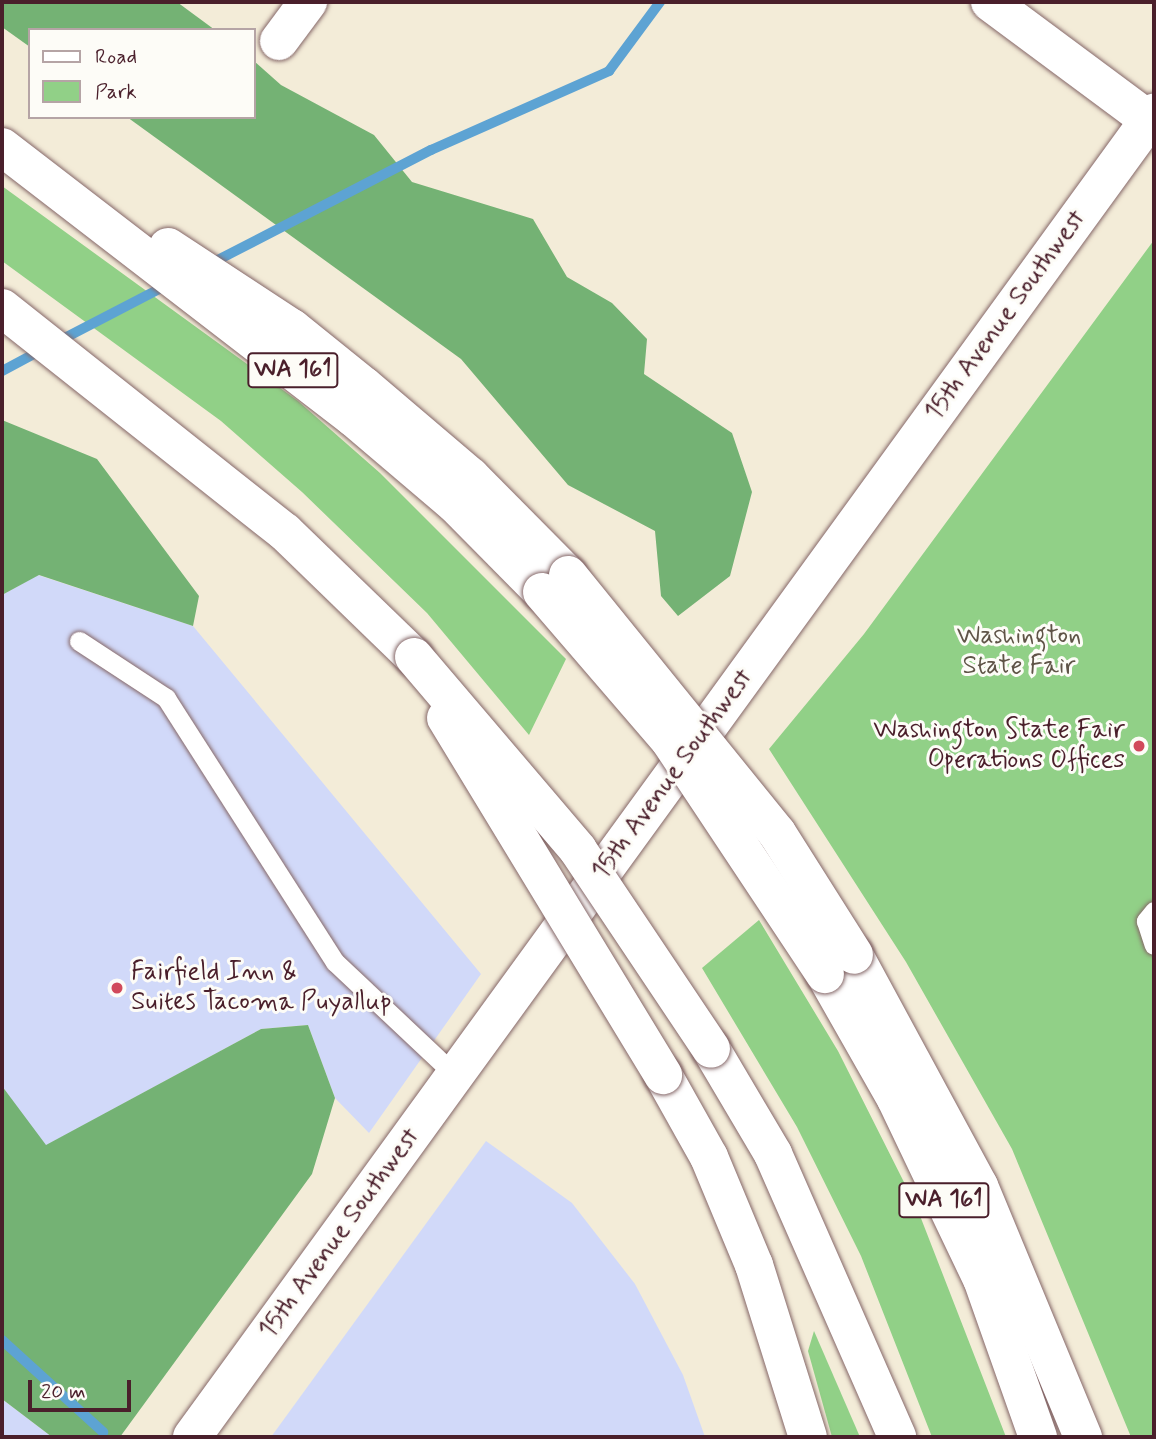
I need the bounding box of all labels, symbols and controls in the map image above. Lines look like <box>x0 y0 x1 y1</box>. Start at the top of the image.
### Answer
legend <box>28 28 256 119</box>
text: Road <box>95 43 137 71</box>
text: Park <box>95 78 137 106</box>
street label: 15th Avenue Southwest <box>920 206 1092 426</box>
road number: WA 161 <box>246 349 340 390</box>
park label: Washington State Fair <box>957 621 1081 682</box>
street label: 15th Avenue Southwest <box>587 665 759 885</box>
place label: Washington State Fair Operations Offices <box>883 715 1125 776</box>
marker: Washington State Fair Operations Offices <box>1131 738 1147 754</box>
place label: Fairfield Inn & Suites Tacoma Puyallup <box>131 957 391 1018</box>
marker: Fairfield Inn & Suites Tacoma Puyallup <box>109 980 125 996</box>
street label: 15th Avenue Southwest <box>254 1124 426 1344</box>
road number: WA 161 <box>897 1180 991 1220</box>
scale bar <box>32 1366 135 1410</box>
text: 20 m <box>41 1378 86 1406</box>

